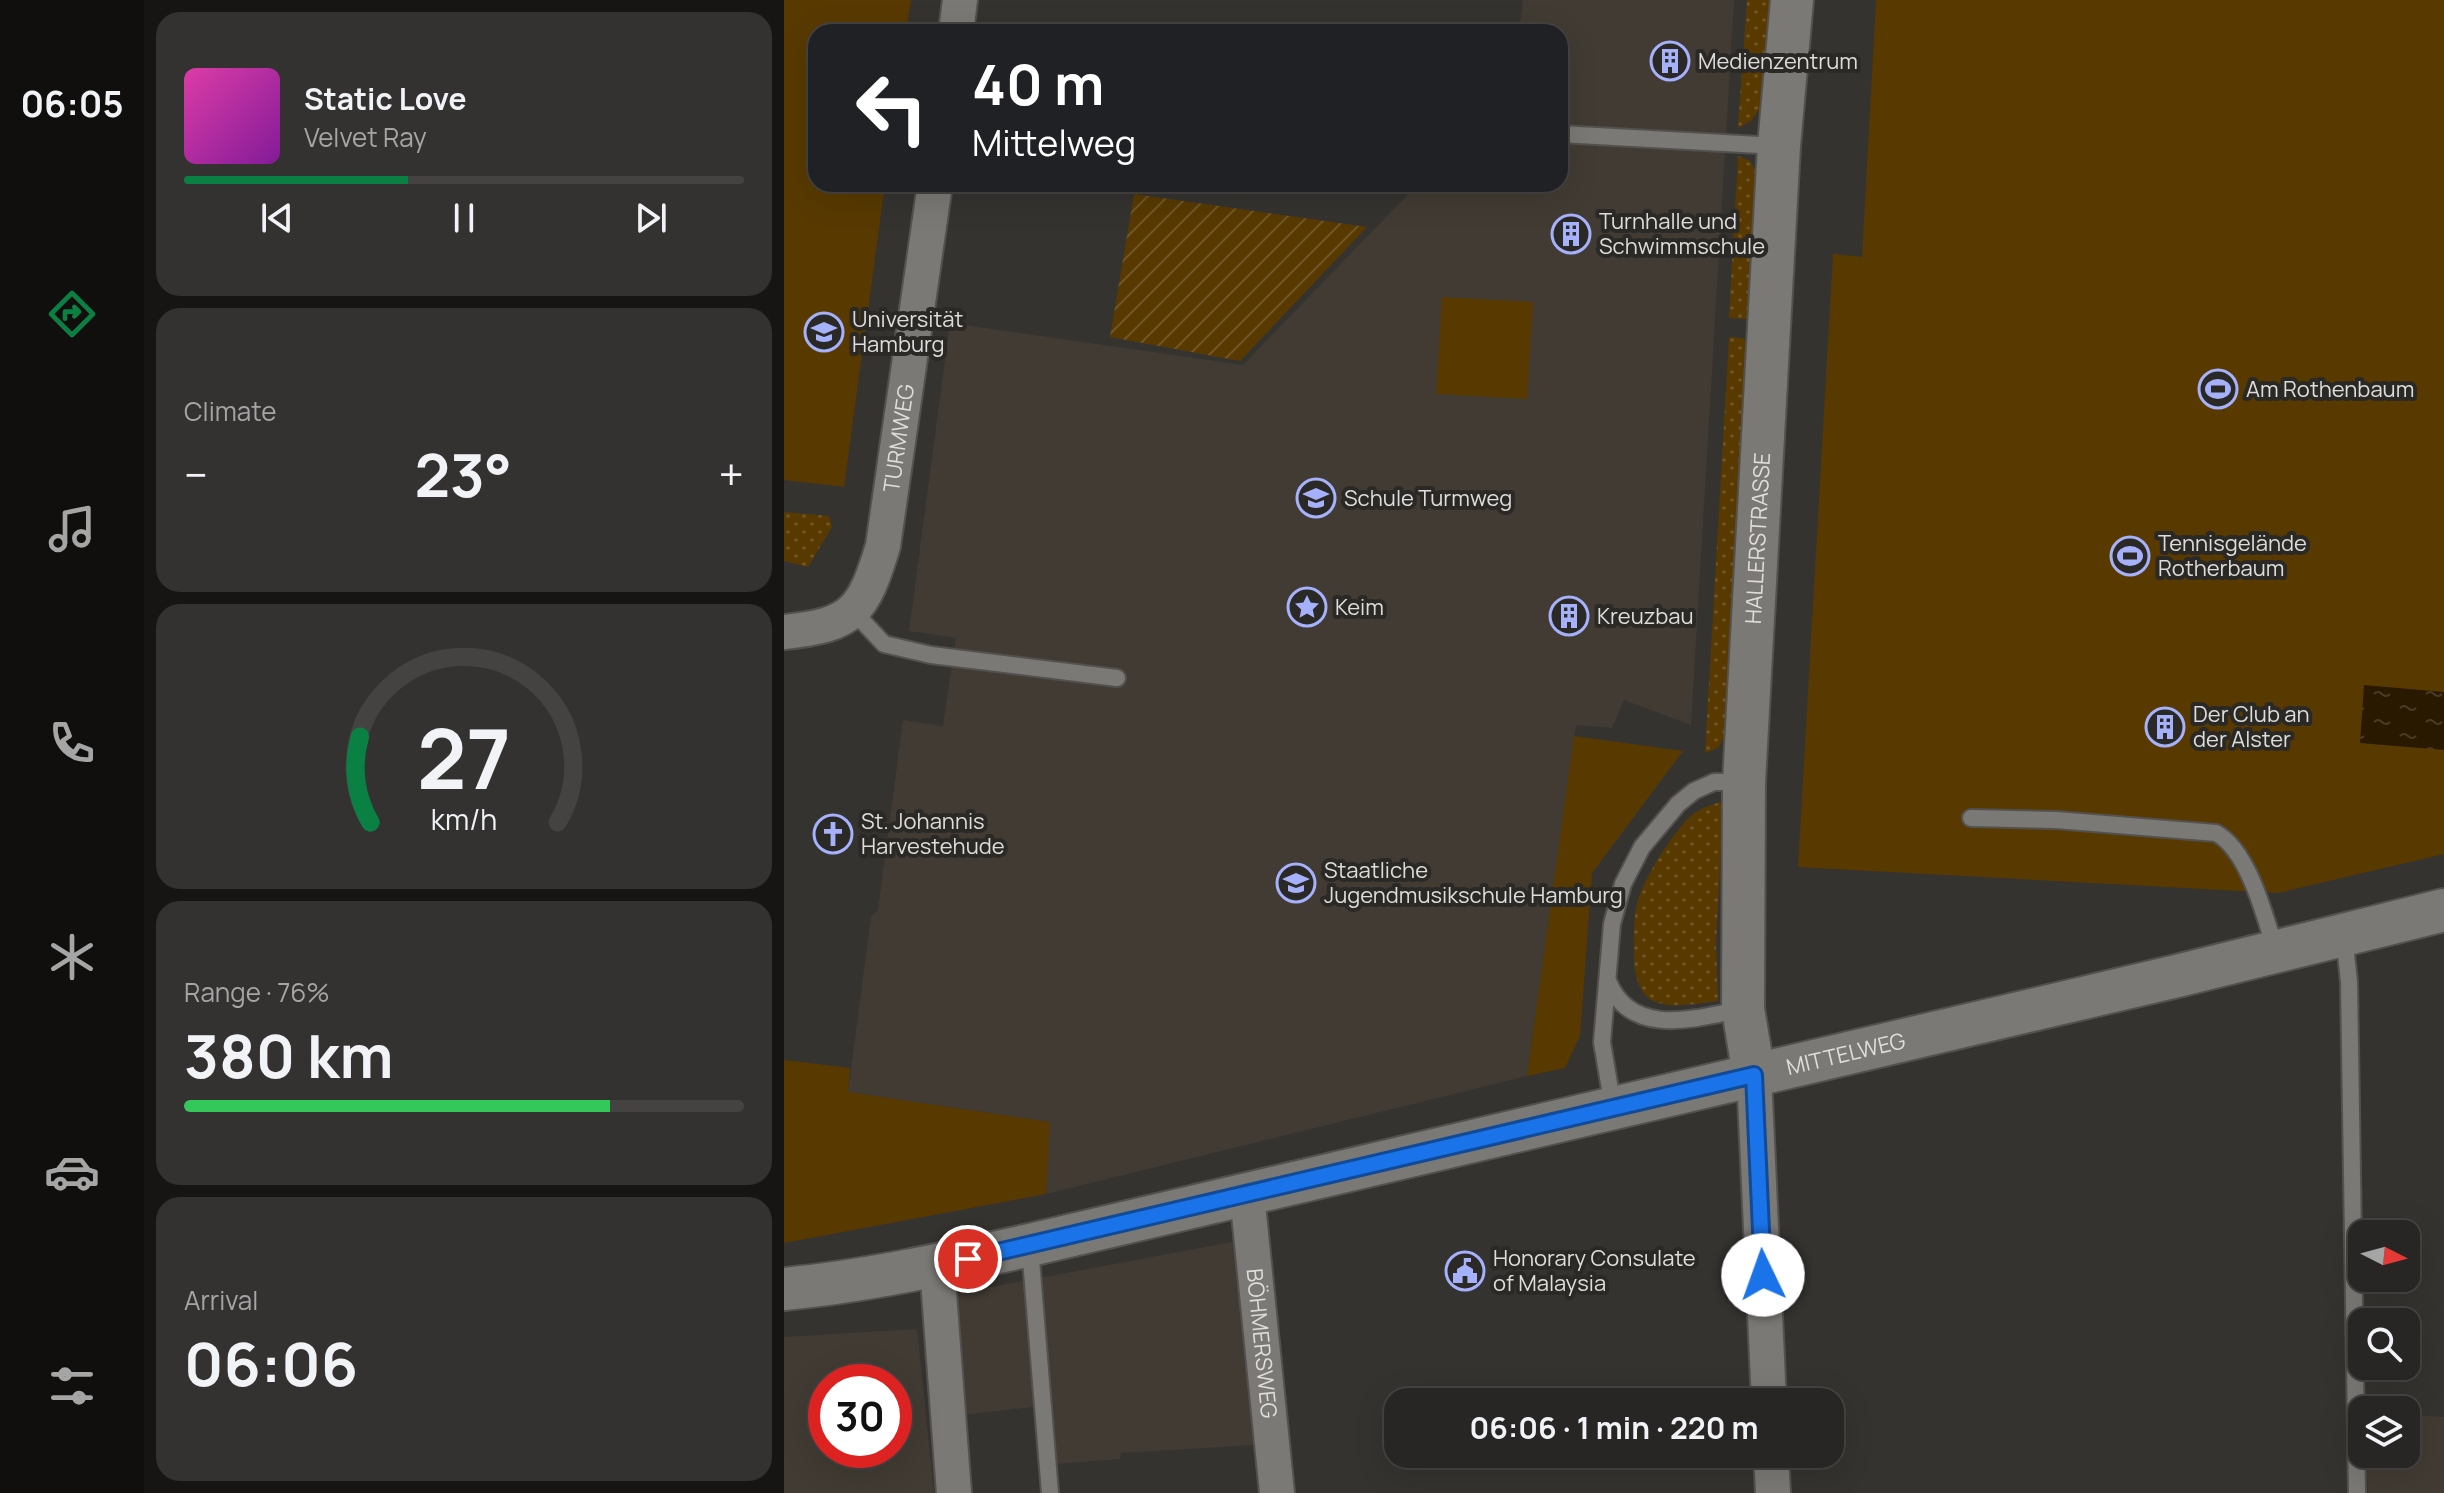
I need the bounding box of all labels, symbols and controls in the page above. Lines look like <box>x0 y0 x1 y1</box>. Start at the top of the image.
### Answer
building icon: Medienzentrum <box>1649 40 1691 82</box>
text: 40 m <box>972 45 1104 122</box>
place label: Medienzentrum <box>1698 46 1858 76</box>
icon: left <box>840 56 944 160</box>
text: Static Love <box>304 78 467 119</box>
text: 06:05 <box>20 79 124 128</box>
text: Mittelweg <box>972 118 1136 167</box>
text: Velvet Ray <box>304 119 427 155</box>
icon: previous <box>255 196 299 240</box>
icon: pause <box>442 196 486 240</box>
icon: next <box>629 196 673 240</box>
place label: Turnhalle und Schwimmschule <box>1599 206 1765 261</box>
building icon: Turnhalle und Schwimmschule <box>1550 213 1592 255</box>
icon: directions <box>44 286 100 342</box>
place label: Universität Hamburg <box>852 304 963 359</box>
school or university icon: Universität Hamburg <box>803 311 845 353</box>
sports icon: Am Rothenbaum <box>2197 368 2239 410</box>
place label: Am Rothenbaum <box>2246 374 2414 404</box>
street label: TURMWEG <box>876 382 921 494</box>
text: Climate <box>184 393 276 429</box>
text: 23° <box>414 433 512 515</box>
text: − <box>184 444 208 504</box>
text: + <box>719 444 744 504</box>
street label: HALLERSTRASSE <box>1738 452 1777 625</box>
school or university icon: Schule Turmweg <box>1295 477 1337 519</box>
place label: Schule Turmweg <box>1344 483 1512 513</box>
icon: music <box>44 501 100 557</box>
place label: Tennisgelände Rotherbaum <box>2158 528 2307 583</box>
sports icon: Tennisgelände Rotherbaum <box>2109 535 2151 577</box>
place icon: Keim <box>1286 586 1328 628</box>
place label: Keim <box>1335 592 1384 622</box>
building icon: Kreuzbau <box>1548 595 1590 637</box>
place label: Kreuzbau <box>1597 601 1694 631</box>
text: 27 <box>417 699 511 813</box>
place label: Der Club an der Alster <box>2193 699 2310 754</box>
building icon: Der Club an der Alster <box>2144 706 2186 748</box>
icon: phone <box>44 715 100 771</box>
text: km/h <box>431 800 497 839</box>
place label: St. Johannis Harvestehude <box>861 806 1005 861</box>
church icon: St. Johannis Harvestehude <box>812 813 854 855</box>
place label: Staatliche Jugendmusikschule Hamburg <box>1324 855 1623 910</box>
school or university icon: Staatliche Jugendmusikschule Hamburg <box>1275 862 1317 904</box>
icon: climate <box>44 929 100 985</box>
text: Range · 76% <box>184 974 330 1010</box>
text: 380 km <box>184 1014 393 1096</box>
street label: MITTELWEG <box>1783 1025 1908 1082</box>
icon: car <box>44 1144 100 1200</box>
north arrow <box>2348 1220 2420 1292</box>
map controls <box>2348 1220 2420 1468</box>
pin <box>934 1225 1002 1293</box>
position arrow <box>1721 1233 1805 1317</box>
icon: arrive <box>946 1237 990 1281</box>
place label: Honorary Consulate of Malaysia <box>1493 1243 1696 1298</box>
public building icon: Honorary Consulate of Malaysia <box>1444 1250 1486 1292</box>
street label: BÖHMERSWEG <box>1240 1267 1284 1420</box>
text: Arrival <box>184 1282 258 1318</box>
button: search <box>2348 1308 2420 1380</box>
text: 06:06 <box>184 1322 358 1404</box>
icon: filters <box>44 1358 100 1414</box>
speed limit sign: 30 <box>808 1364 912 1468</box>
button: layers <box>2348 1396 2420 1468</box>
text: 06:06 · 1 min · 220 m <box>1470 1407 1758 1448</box>

